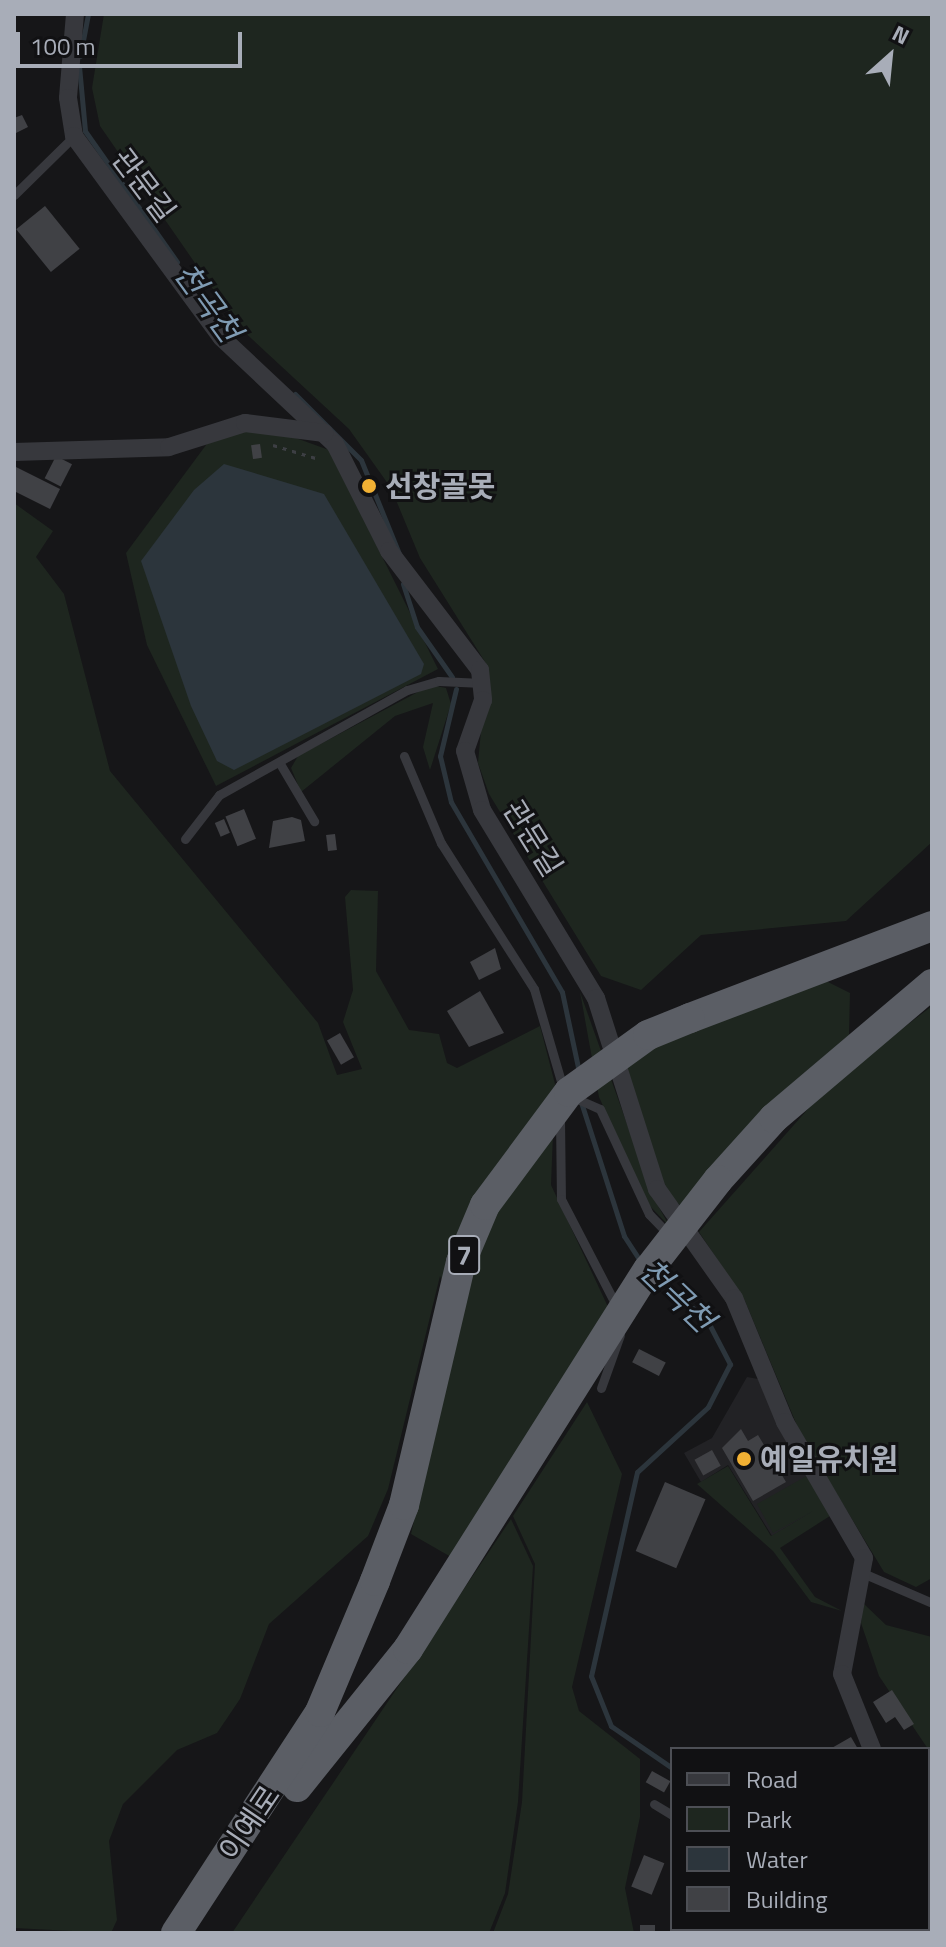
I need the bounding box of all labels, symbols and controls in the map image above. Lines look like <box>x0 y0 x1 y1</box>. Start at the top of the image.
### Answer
scale bar <box>20 16 246 66</box>
north arrow <box>850 16 930 96</box>
text: N <box>886 16 915 53</box>
text: 100 m <box>30 28 96 64</box>
street label: 관문길 <box>105 141 183 229</box>
water label: 천곡천 <box>167 255 249 349</box>
place label: 선창골못 <box>385 468 495 504</box>
marker: 선창골못 <box>360 477 378 495</box>
street label: 관문길 <box>496 793 570 883</box>
road number: 7 <box>448 1231 480 1279</box>
water label: 천곡천 <box>632 1251 722 1339</box>
place label: 예일유치원 <box>760 1441 898 1477</box>
marker: 예일유치원 <box>735 1450 753 1468</box>
legend <box>670 1747 930 1931</box>
text: Road <box>746 1761 798 1797</box>
street label: 이예로 <box>211 1779 287 1867</box>
text: Park <box>746 1801 792 1837</box>
text: Water <box>746 1841 808 1877</box>
text: Building <box>746 1881 828 1917</box>

